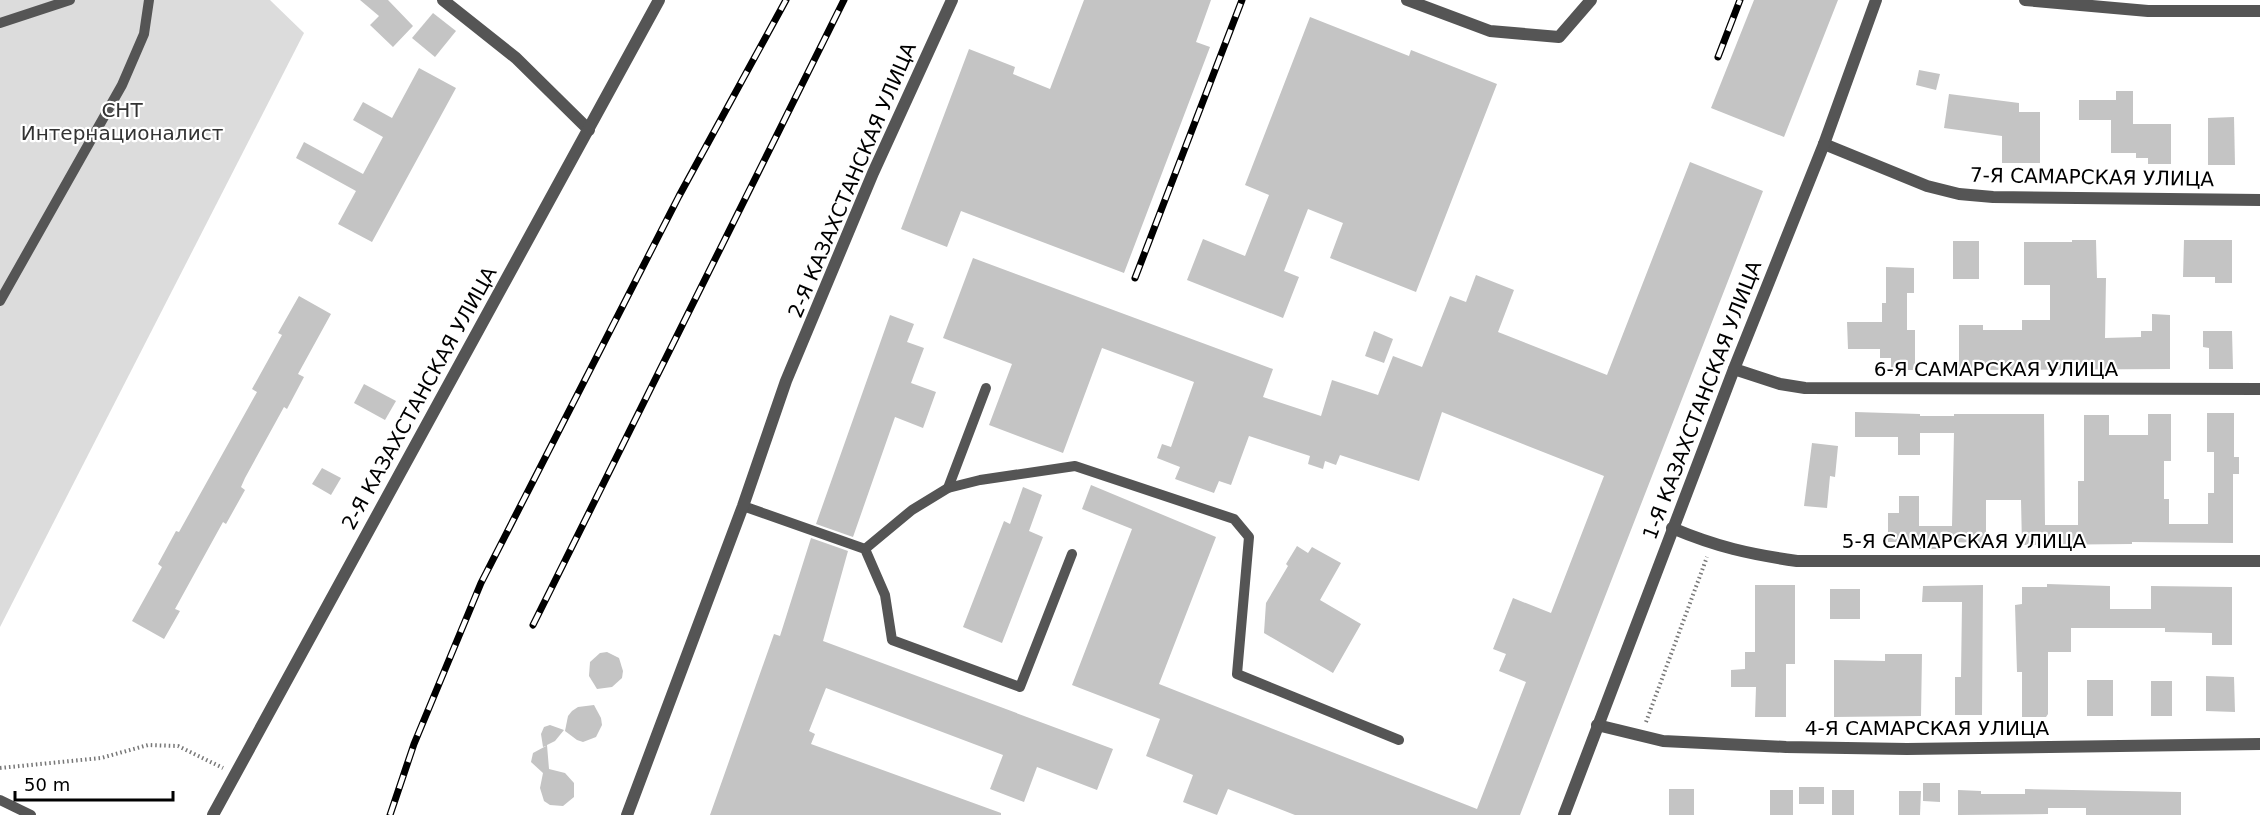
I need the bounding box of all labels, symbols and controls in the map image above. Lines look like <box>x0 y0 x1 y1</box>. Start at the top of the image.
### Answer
street label: 2-Я КАЗАХСТАНСКАЯ УЛИЦА <box>783 38 921 321</box>
park label: СНТ Интернационалист <box>21 98 224 145</box>
street label: 7-Я САМАРСКАЯ УЛИЦА <box>1970 163 2215 191</box>
street label: 1-Я КАЗАХСТАНСКАЯ УЛИЦА <box>1638 257 1766 543</box>
street label: 2-Я КАЗАХСТАНСКАЯ УЛИЦА <box>337 262 502 534</box>
street label: 6-Я САМАРСКАЯ УЛИЦА <box>1874 357 2118 381</box>
street label: 5-Я САМАРСКАЯ УЛИЦА <box>1842 529 2086 553</box>
street label: 4-Я САМАРСКАЯ УЛИЦА <box>1805 716 2049 740</box>
scale bar <box>15 764 172 802</box>
text: 50 m <box>24 774 70 795</box>

